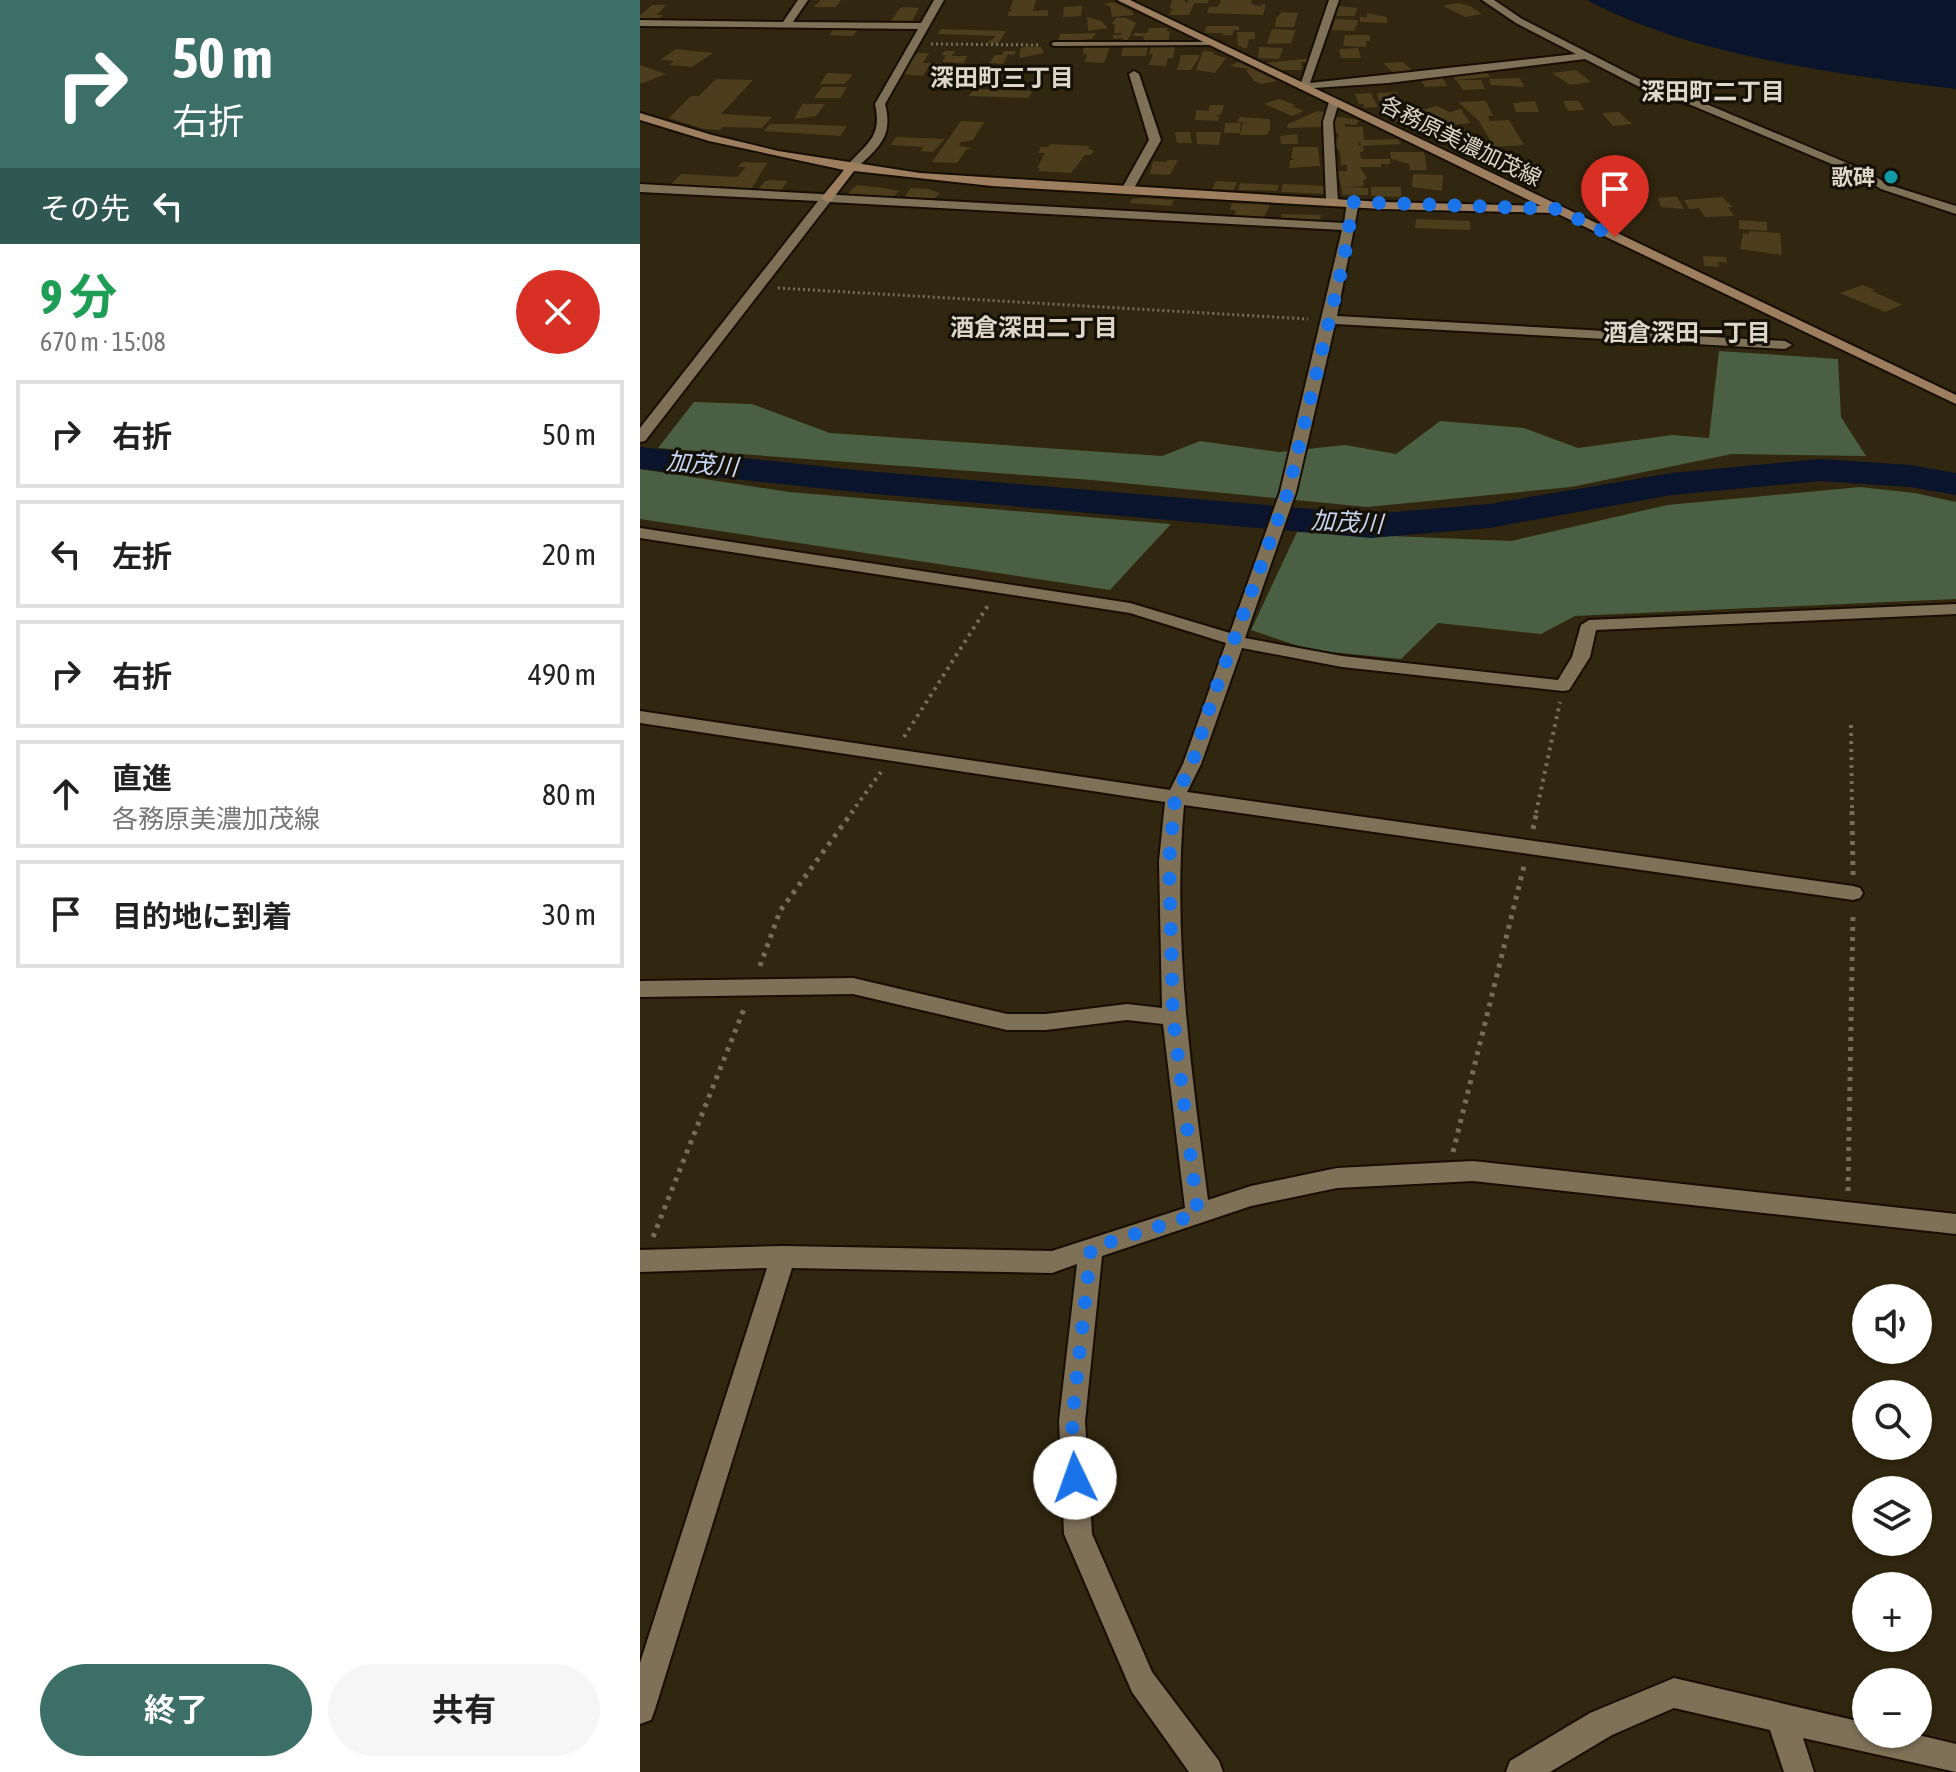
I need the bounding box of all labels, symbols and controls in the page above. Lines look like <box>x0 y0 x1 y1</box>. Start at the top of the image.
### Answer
text: 50 m <box>172 26 273 90</box>
icon: right <box>40 32 144 136</box>
district label: 深田町三丁目 <box>930 64 1074 91</box>
district label: 深田町二丁目 <box>1641 78 1785 105</box>
street label: 各務原美濃加茂線 <box>1376 91 1546 191</box>
text: 右折 <box>172 100 244 142</box>
pin <box>1581 155 1649 237</box>
place label: 歌碑 <box>1831 164 1875 190</box>
icon: arrive <box>1593 167 1637 211</box>
marker: 歌碑 <box>1882 168 1900 186</box>
icon: left <box>146 184 190 228</box>
text: その先 <box>40 191 130 225</box>
text: 9 分 <box>40 269 117 324</box>
button: close <box>516 270 600 354</box>
district label: 酒倉深田二丁目 <box>950 314 1118 341</box>
district label: 酒倉深田一丁目 <box>1603 319 1771 346</box>
text: 670 m · 15:08 <box>40 327 166 357</box>
icon: right <box>44 412 88 456</box>
text: 50 m <box>542 417 596 451</box>
text: 右折 <box>112 419 172 453</box>
water label: 加茂川 <box>665 447 742 481</box>
water label: 加茂川 <box>1310 507 1387 538</box>
icon: left <box>44 532 88 576</box>
text: 20 m <box>542 537 596 571</box>
text: 左折 <box>112 539 172 573</box>
icon: right <box>44 652 88 696</box>
text: 490 m <box>528 657 596 691</box>
text: 右折 <box>112 659 172 693</box>
text: 直進 <box>112 761 172 795</box>
icon: ahead <box>44 772 88 816</box>
text: 80 m <box>542 777 596 811</box>
text: 各務原美濃加茂線 <box>112 804 320 834</box>
icon: arrive <box>44 892 88 936</box>
text: 30 m <box>542 897 596 931</box>
text: 目的地に到着 <box>112 899 292 933</box>
map controls <box>1852 1284 1932 1748</box>
button: sound <box>1852 1284 1932 1364</box>
button: search <box>1852 1380 1932 1460</box>
position arrow <box>1033 1436 1117 1520</box>
button: layers <box>1852 1476 1932 1556</box>
button: + <box>1852 1572 1932 1652</box>
button: 終了 <box>40 1664 312 1756</box>
button: 共有 <box>328 1664 600 1756</box>
button: − <box>1852 1668 1932 1748</box>

